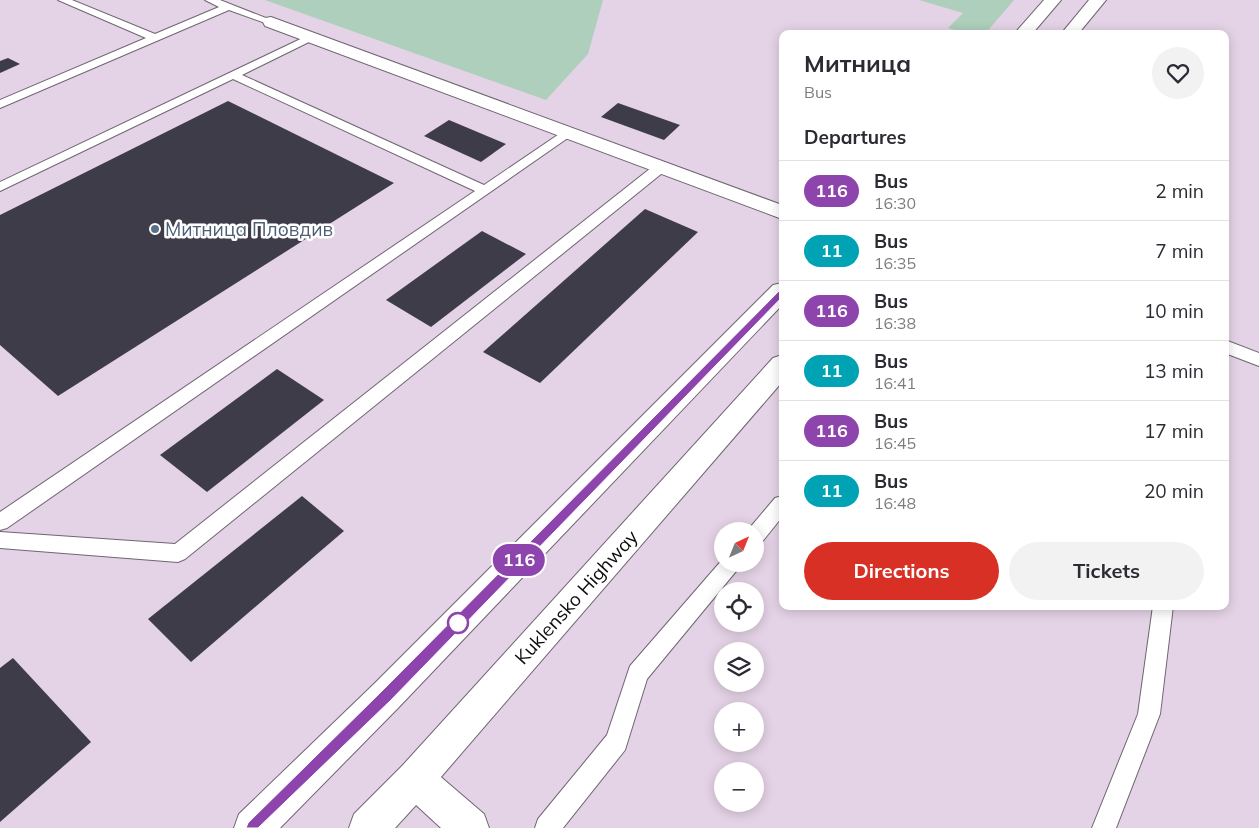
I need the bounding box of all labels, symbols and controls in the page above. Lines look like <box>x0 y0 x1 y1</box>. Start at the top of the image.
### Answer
button: heart <box>1152 47 1204 99</box>
text: Митница <box>804 48 911 78</box>
text: Bus <box>804 82 832 102</box>
text: Departures <box>804 125 906 149</box>
text: Bus <box>874 169 908 193</box>
text: 116 <box>815 179 848 202</box>
text: 2 min <box>1155 179 1204 203</box>
text: 16:30 <box>874 193 916 213</box>
place label: Митница Пловдив <box>165 217 333 241</box>
marker: Митница Пловдив <box>149 223 161 235</box>
text: Bus <box>874 229 908 253</box>
text: 11 <box>821 239 842 262</box>
text: 7 min <box>1155 239 1204 263</box>
text: 16:35 <box>874 253 916 273</box>
text: Bus <box>874 289 908 313</box>
text: 116 <box>815 299 848 322</box>
text: 10 min <box>1144 299 1204 323</box>
text: 16:38 <box>874 313 916 333</box>
text: Bus <box>874 349 908 373</box>
text: 11 <box>821 359 842 382</box>
text: 13 min <box>1144 359 1204 383</box>
text: 16:41 <box>874 373 916 393</box>
text: Bus <box>874 409 908 433</box>
text: 116 <box>815 419 848 442</box>
text: 17 min <box>1144 419 1204 443</box>
text: 16:45 <box>874 433 916 453</box>
text: Bus <box>874 469 908 493</box>
text: 11 <box>821 479 842 502</box>
text: 20 min <box>1144 479 1204 503</box>
text: 16:48 <box>874 493 916 513</box>
north arrow <box>714 522 764 572</box>
map controls <box>714 522 764 812</box>
street label: Kuklensko Highway <box>509 525 643 669</box>
button: Directions <box>804 542 999 600</box>
button: Tickets <box>1009 542 1204 600</box>
line badge: 116 <box>490 544 548 576</box>
text: 116 <box>503 548 535 571</box>
button: locate <box>714 582 764 632</box>
unlabelled marker <box>447 612 469 634</box>
button: layers <box>714 642 764 692</box>
button: + <box>714 702 764 752</box>
button: − <box>714 762 764 812</box>

